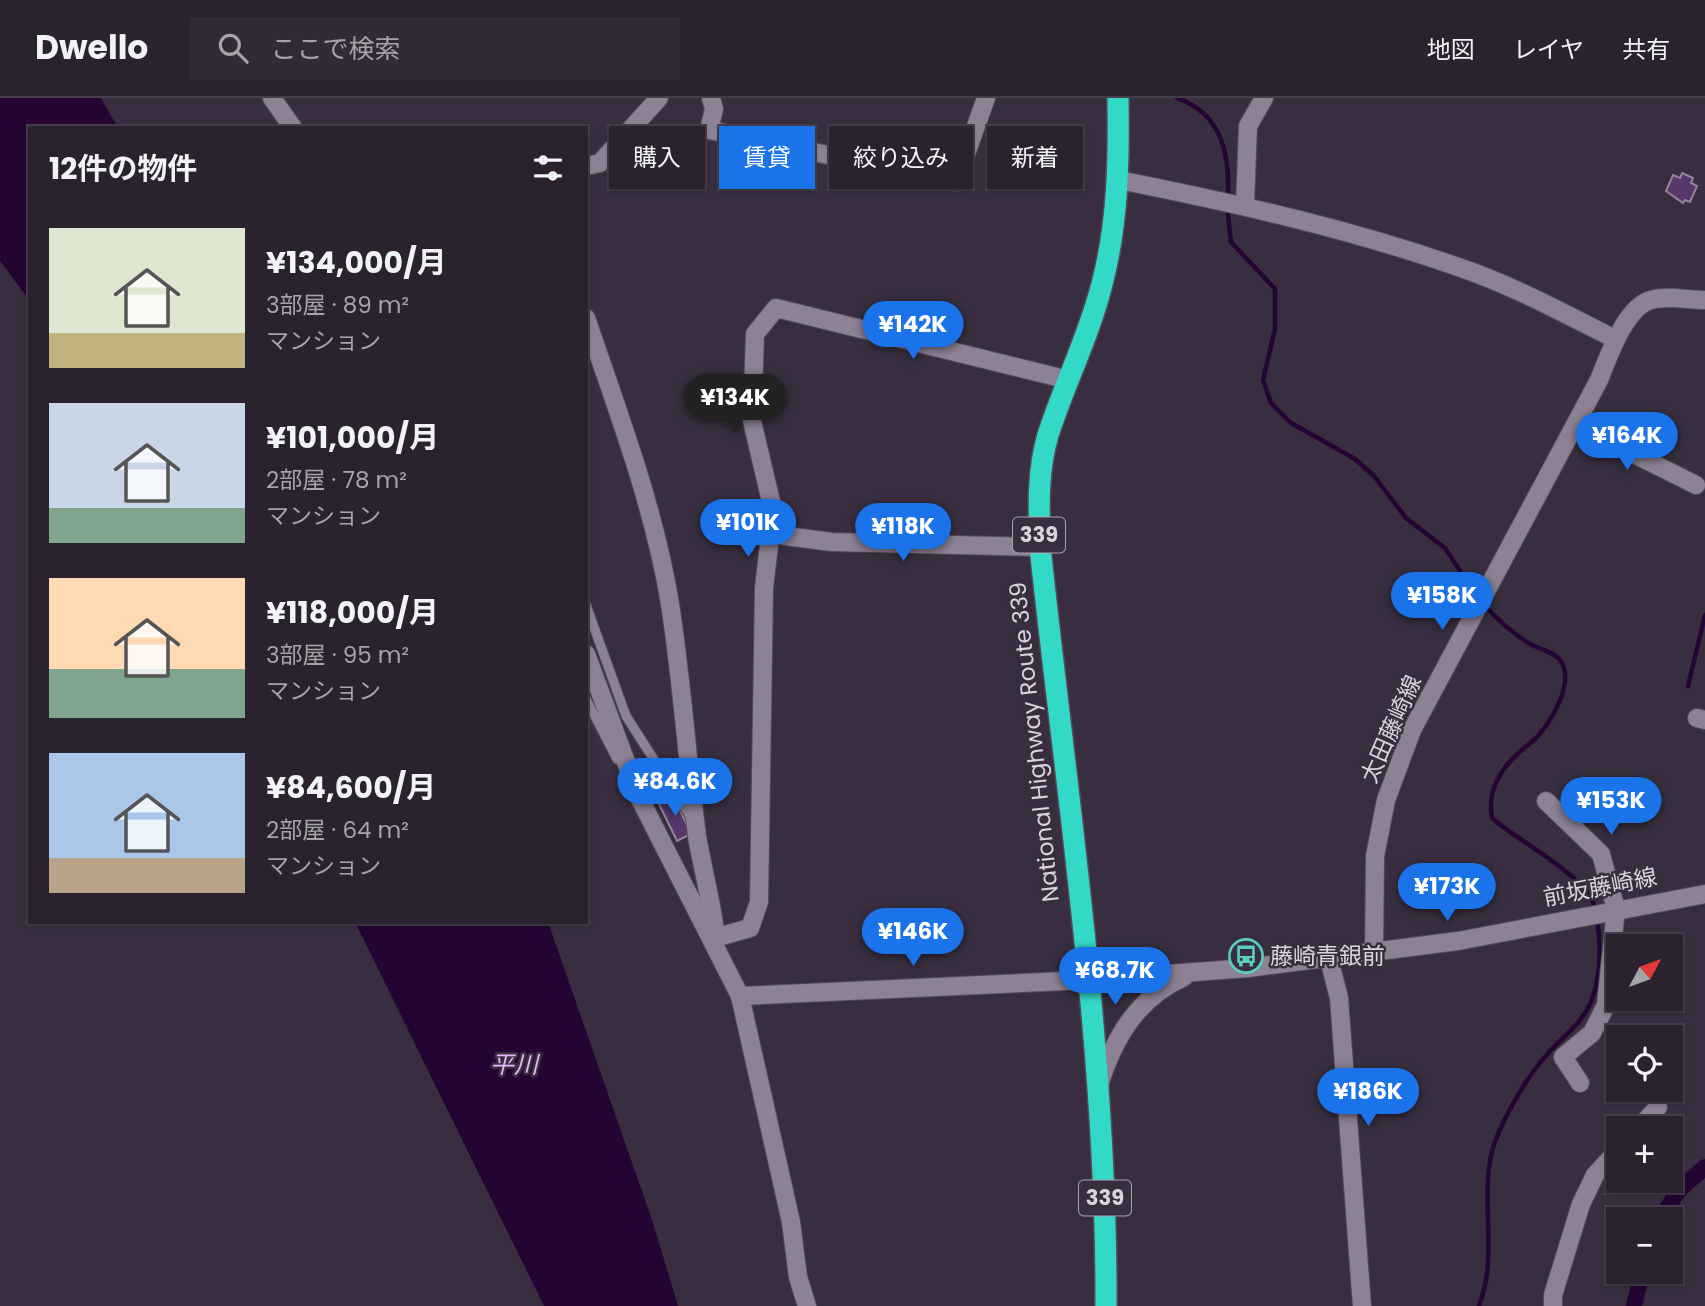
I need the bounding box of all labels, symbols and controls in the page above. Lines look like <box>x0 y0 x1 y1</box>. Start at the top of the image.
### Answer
search box <box>190 17 680 80</box>
text: Dwello <box>35 24 148 71</box>
icon: search <box>214 29 252 67</box>
text: ここで検索 <box>270 31 400 67</box>
text: 地図 <box>1427 33 1475 66</box>
text: レイヤ <box>1513 33 1584 66</box>
text: 共有 <box>1622 33 1670 66</box>
chip: 購入 <box>609 126 705 189</box>
chip: 賃貸 <box>719 126 815 189</box>
chip: 絞り込み <box>829 126 973 189</box>
chip: 新着 <box>987 126 1083 189</box>
text: 12件の物件 <box>49 147 197 190</box>
icon: filters <box>529 149 567 187</box>
text: ¥134,000/月 <box>266 241 447 284</box>
icon: home <box>105 256 189 340</box>
text: 3部屋 · 89 m² <box>266 289 409 321</box>
pin: ¥142K <box>864 302 962 361</box>
text: ¥142K <box>879 308 947 340</box>
text: マンション <box>266 325 381 357</box>
pin: ¥134K <box>686 374 784 434</box>
text: ¥134K <box>700 381 770 413</box>
pin: ¥164K <box>1578 412 1676 472</box>
text: ¥101,000/月 <box>266 416 439 459</box>
text: ¥164K <box>1592 419 1662 451</box>
icon: home <box>105 431 189 515</box>
text: 2部屋 · 78 m² <box>266 464 407 496</box>
text: マンション <box>266 500 381 532</box>
pin: ¥101K <box>699 500 797 559</box>
pin: ¥118K <box>854 504 952 563</box>
text: ¥101K <box>716 506 780 538</box>
text: ¥118K <box>871 510 935 542</box>
road number: 339 <box>1013 518 1065 552</box>
pin: ¥158K <box>1393 573 1491 632</box>
text: ¥158K <box>1407 579 1477 611</box>
street label: National Highway Route 339 <box>1001 580 1067 904</box>
text: ¥118,000/月 <box>266 591 439 634</box>
icon: home <box>105 606 189 690</box>
text: 3部屋 · 95 m² <box>266 639 409 671</box>
street label: 太田藤崎線 <box>1353 670 1429 788</box>
text: マンション <box>266 675 381 707</box>
pin: ¥84.6K <box>618 758 732 818</box>
text: ¥84.6K <box>633 765 717 797</box>
text: ¥84,600/月 <box>266 766 436 809</box>
pin: ¥153K <box>1562 778 1660 837</box>
icon: home <box>105 781 189 865</box>
text: ¥153K <box>1577 784 1645 816</box>
text: 2部屋 · 64 m² <box>266 814 409 846</box>
text: マンション <box>266 850 381 882</box>
street label: 前坂藤崎線 <box>1541 860 1659 914</box>
pin: ¥173K <box>1398 864 1496 923</box>
text: ¥173K <box>1414 870 1480 902</box>
pin: ¥146K <box>864 908 962 968</box>
text: ¥146K <box>878 915 948 947</box>
north arrow <box>1606 934 1684 1012</box>
map controls <box>1606 934 1683 1284</box>
bus stop icon: 藤崎青銀前 <box>1227 937 1265 975</box>
place label: 藤崎青銀前 <box>1270 940 1385 972</box>
pin: ¥68.7K <box>1058 948 1172 1007</box>
text: ¥68.7K <box>1075 954 1155 986</box>
button: locate <box>1606 1025 1683 1102</box>
water label: 平川 <box>490 1048 541 1081</box>
pin: ¥186K <box>1319 1068 1417 1128</box>
text: ¥186K <box>1333 1075 1403 1107</box>
button: + <box>1606 1116 1683 1193</box>
road number: 339 <box>1079 1180 1131 1216</box>
button: − <box>1606 1207 1683 1284</box>

